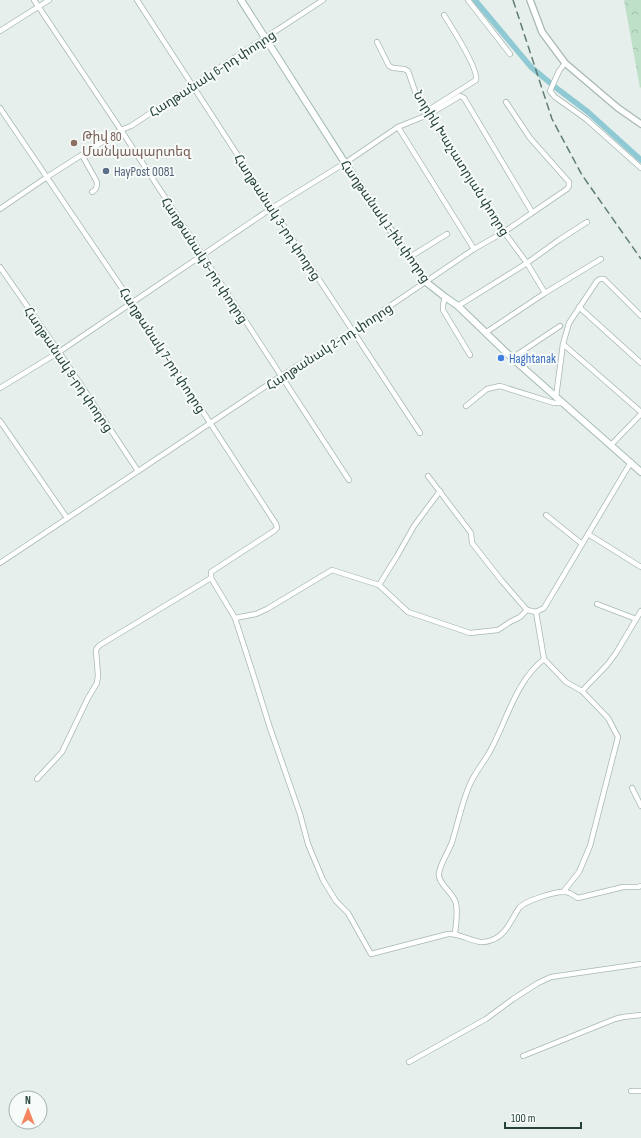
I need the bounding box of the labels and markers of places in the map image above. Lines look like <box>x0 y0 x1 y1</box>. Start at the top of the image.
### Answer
place label: Թիվ 80 Մանկապարտեզ <box>82 129 192 160</box>
marker: Թիվ 80 Մանկապարտեզ <box>69 138 79 148</box>
place label: HayPost 0081 <box>114 164 174 180</box>
marker: HayPost 0081 <box>101 166 111 176</box>
place label: Haghtanak <box>509 351 556 367</box>
marker: Haghtanak <box>496 353 506 363</box>

